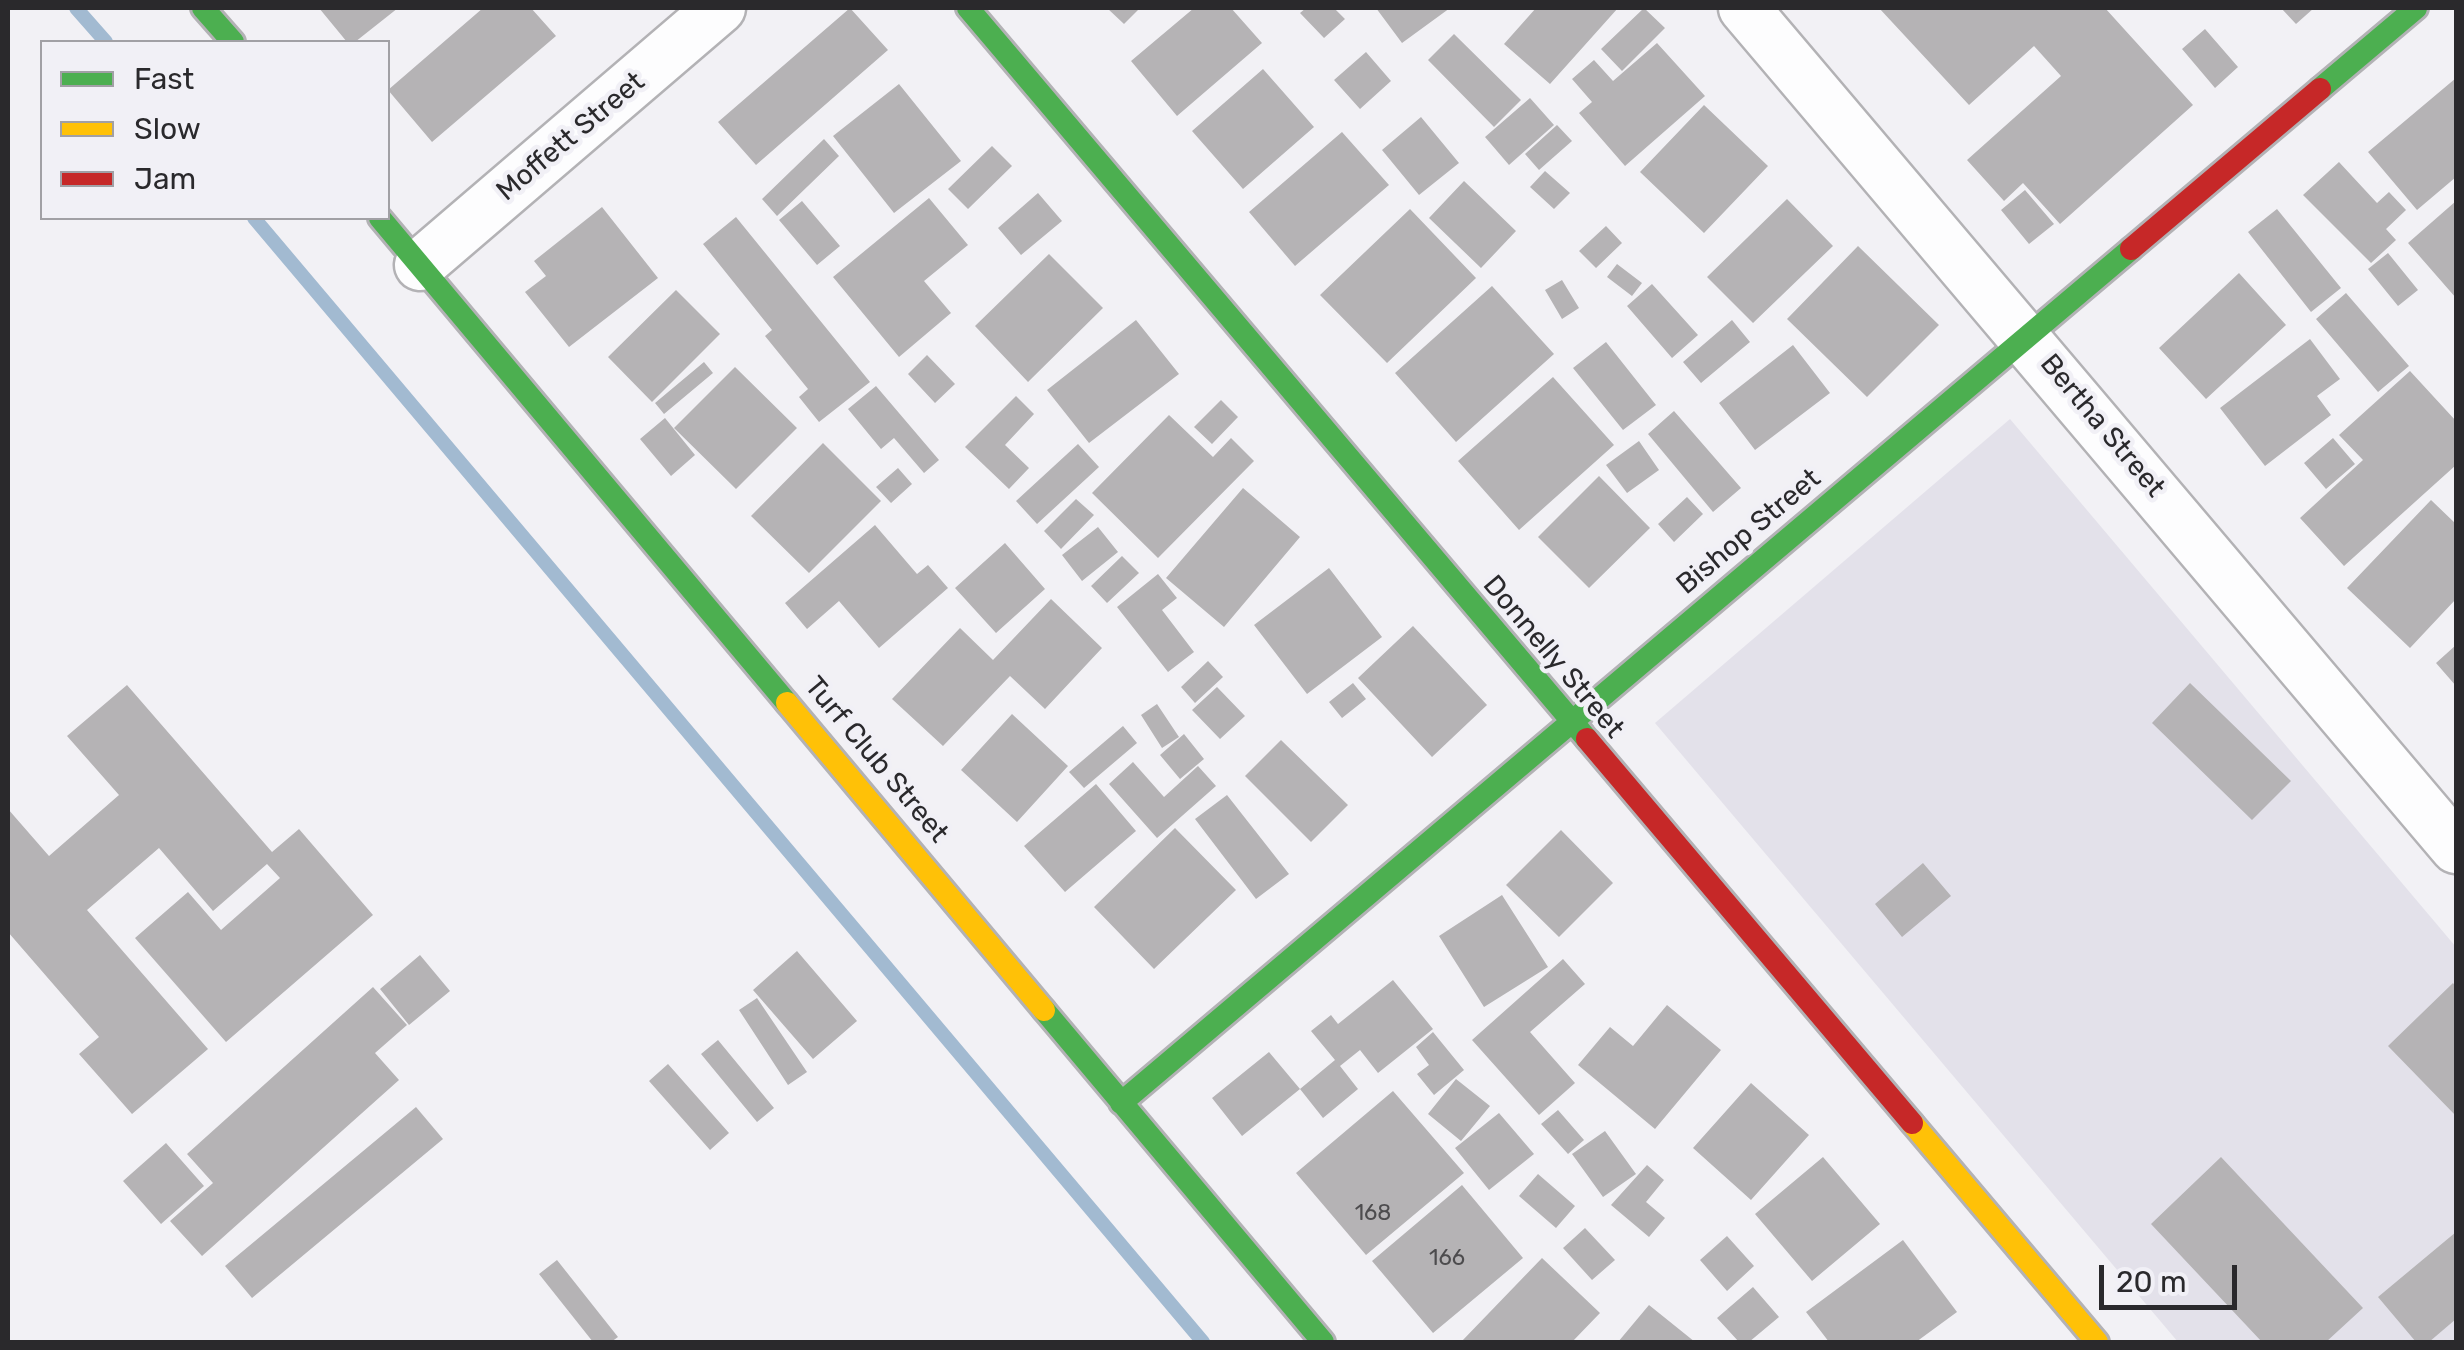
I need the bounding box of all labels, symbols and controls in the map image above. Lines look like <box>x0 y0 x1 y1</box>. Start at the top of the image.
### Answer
legend <box>40 40 390 220</box>
text: Fast <box>134 61 194 97</box>
street label: Moffett Street <box>490 65 652 209</box>
text: Slow <box>134 111 201 147</box>
text: Jam <box>134 161 196 197</box>
street label: Bertha Street <box>2032 348 2172 504</box>
street label: Bishop Street <box>1670 462 1828 602</box>
street label: Donnelly Street <box>1475 569 1631 745</box>
street label: Turf Club Street <box>797 670 955 850</box>
house number: 168 <box>1355 1201 1391 1227</box>
scale bar <box>2104 1245 2242 1307</box>
house number: 166 <box>1429 1246 1465 1272</box>
text: 20 m <box>2116 1264 2187 1300</box>

